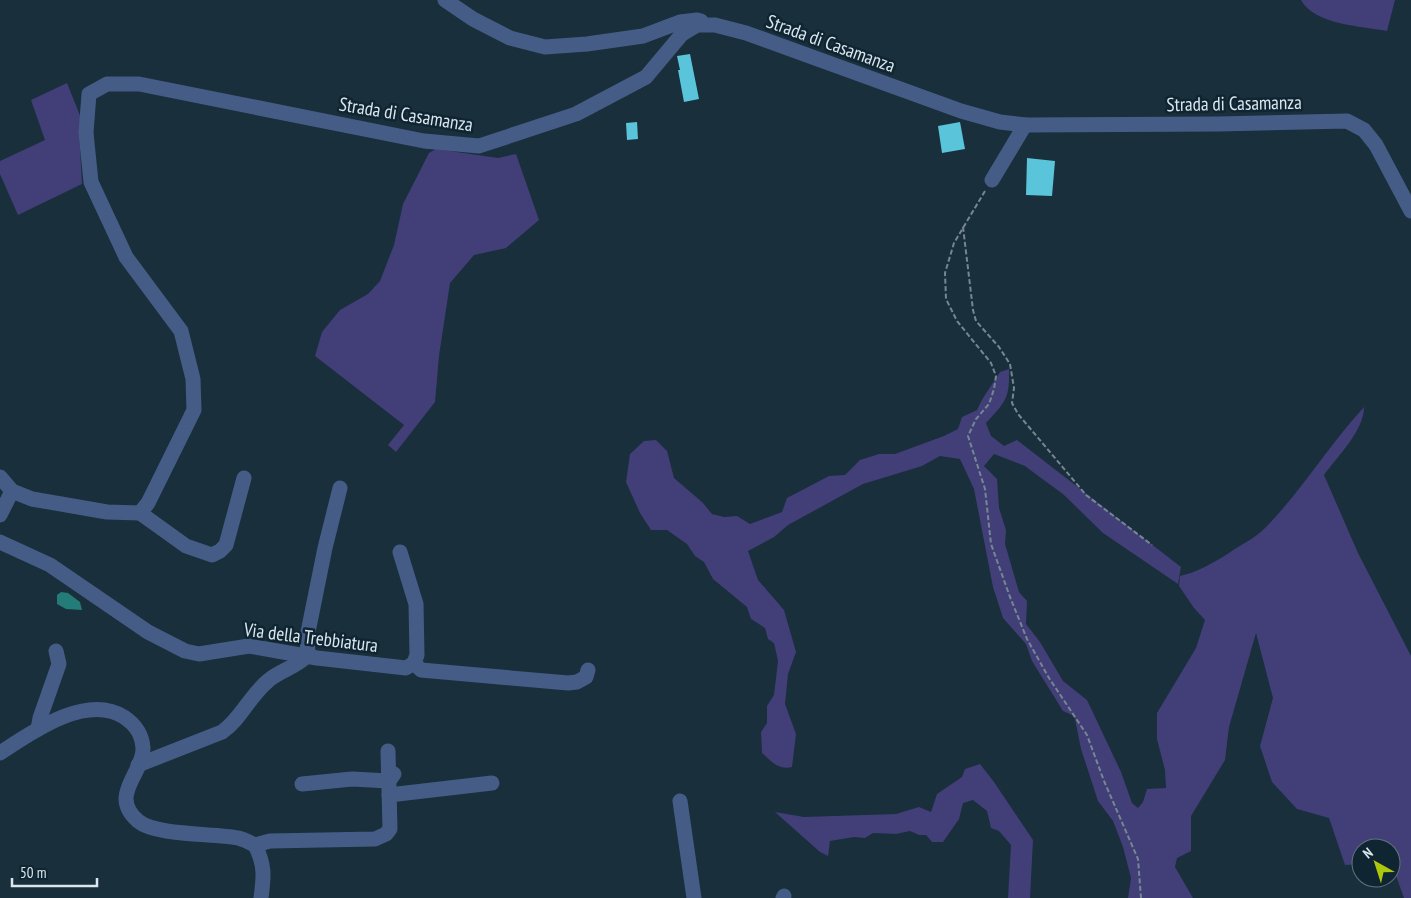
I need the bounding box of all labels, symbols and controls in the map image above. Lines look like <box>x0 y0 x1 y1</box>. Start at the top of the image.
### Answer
street label: Strada di Casamanza <box>763 9 899 77</box>
street label: Strada di Casamanza <box>1166 90 1302 116</box>
street label: Strada di Casamanza <box>337 92 475 136</box>
street label: Via della Trebbiatura <box>242 617 379 657</box>
north arrow <box>1351 838 1401 888</box>
text: N <box>1359 844 1376 862</box>
scale bar <box>12 856 98 888</box>
text: 50 m <box>20 863 46 882</box>

